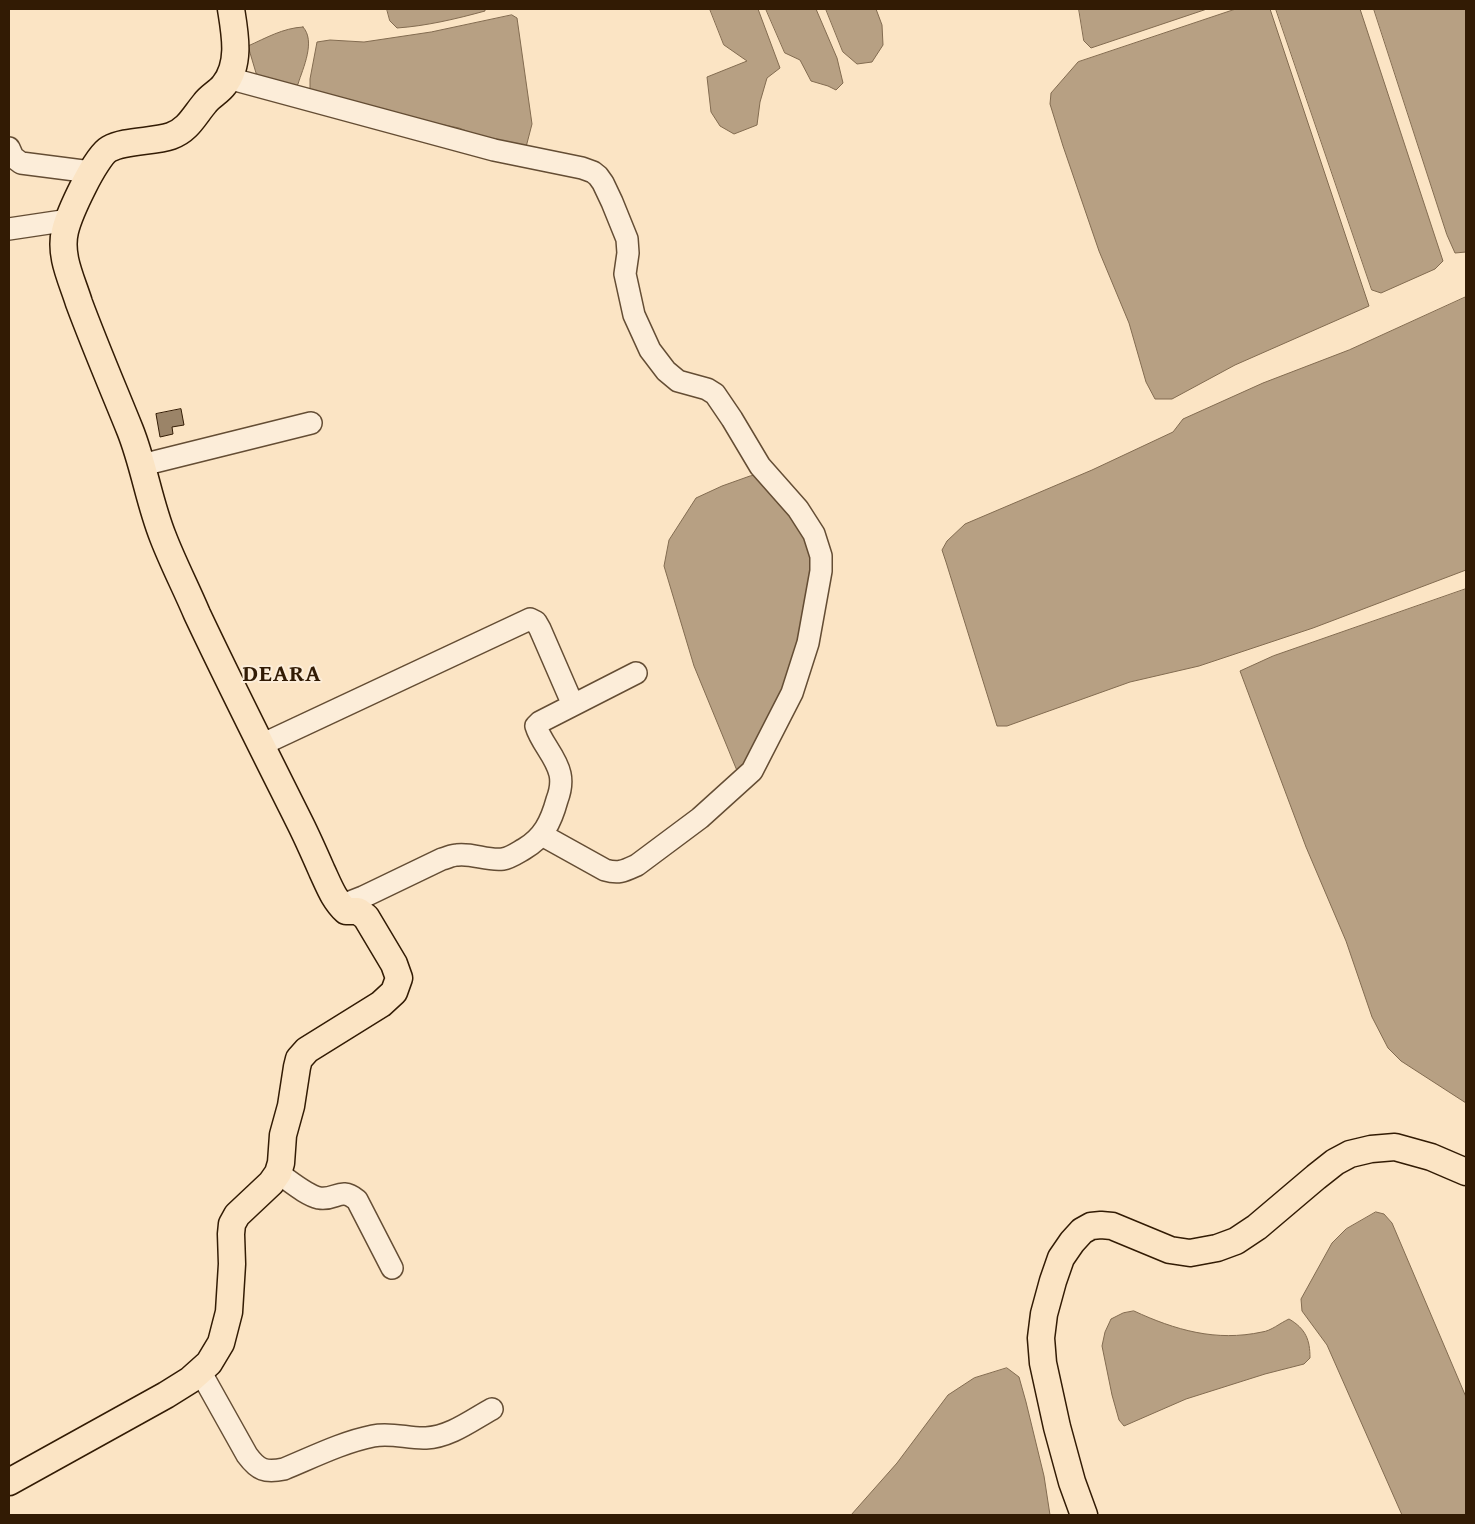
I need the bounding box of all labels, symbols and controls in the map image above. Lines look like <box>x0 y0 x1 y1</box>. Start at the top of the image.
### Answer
district label: DEARA <box>242 661 322 689</box>

